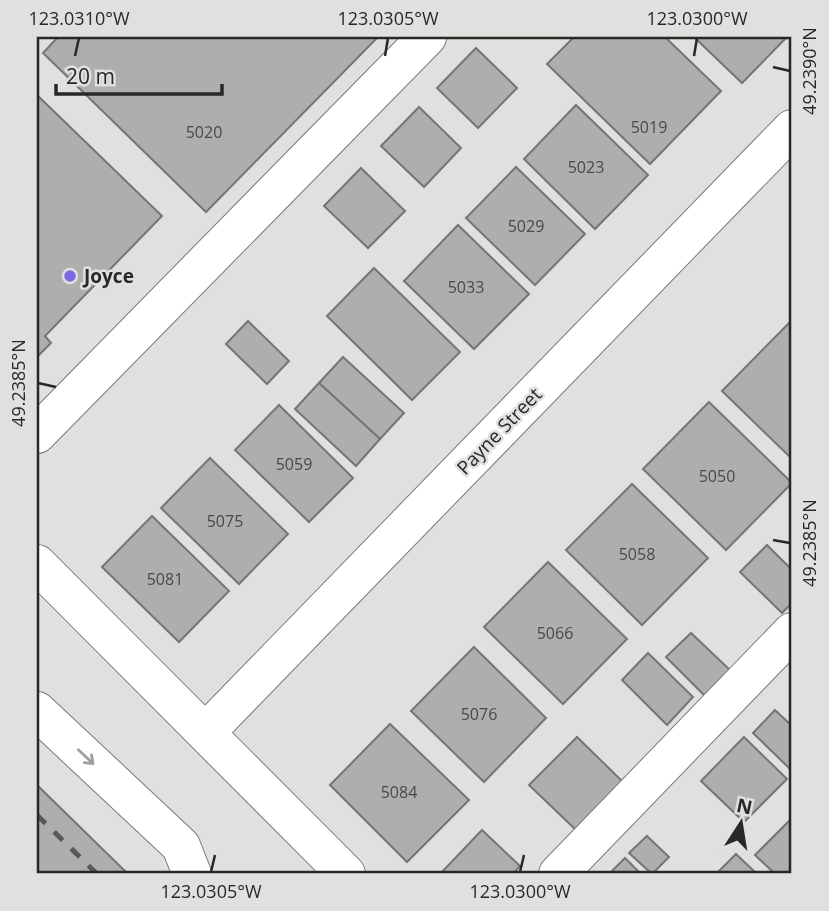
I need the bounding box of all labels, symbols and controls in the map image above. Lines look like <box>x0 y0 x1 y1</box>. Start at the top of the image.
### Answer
text: 123.0310°W <box>28 6 130 30</box>
text: 123.0305°W <box>337 6 439 30</box>
text: 123.0300°W <box>646 6 748 30</box>
text: 49.2390°N <box>797 27 821 115</box>
scale bar <box>56 52 222 96</box>
text: 20 m <box>66 62 115 90</box>
house number: 5019 <box>631 116 667 138</box>
house number: 5020 <box>186 121 222 143</box>
house number: 5023 <box>568 156 604 178</box>
house number: 5029 <box>508 215 544 237</box>
place label: Joyce <box>82 263 134 289</box>
marker: Joyce <box>62 268 78 284</box>
house number: 5033 <box>448 276 484 298</box>
text: 49.2385°N <box>6 339 30 427</box>
street label: Payne Street <box>451 382 547 480</box>
house number: 5059 <box>276 453 312 475</box>
house number: 5050 <box>699 465 735 487</box>
text: 49.2385°N <box>797 499 821 587</box>
house number: 5075 <box>207 510 243 532</box>
house number: 5058 <box>619 543 655 565</box>
house number: 5081 <box>147 568 183 590</box>
house number: 5066 <box>537 622 573 644</box>
house number: 5076 <box>461 703 497 725</box>
one-way arrow <box>78 749 95 766</box>
house number: 5084 <box>381 781 417 803</box>
north arrow <box>706 788 776 858</box>
text: N <box>734 792 755 821</box>
text: 123.0305°W <box>160 879 262 903</box>
text: 123.0300°W <box>469 879 571 903</box>

